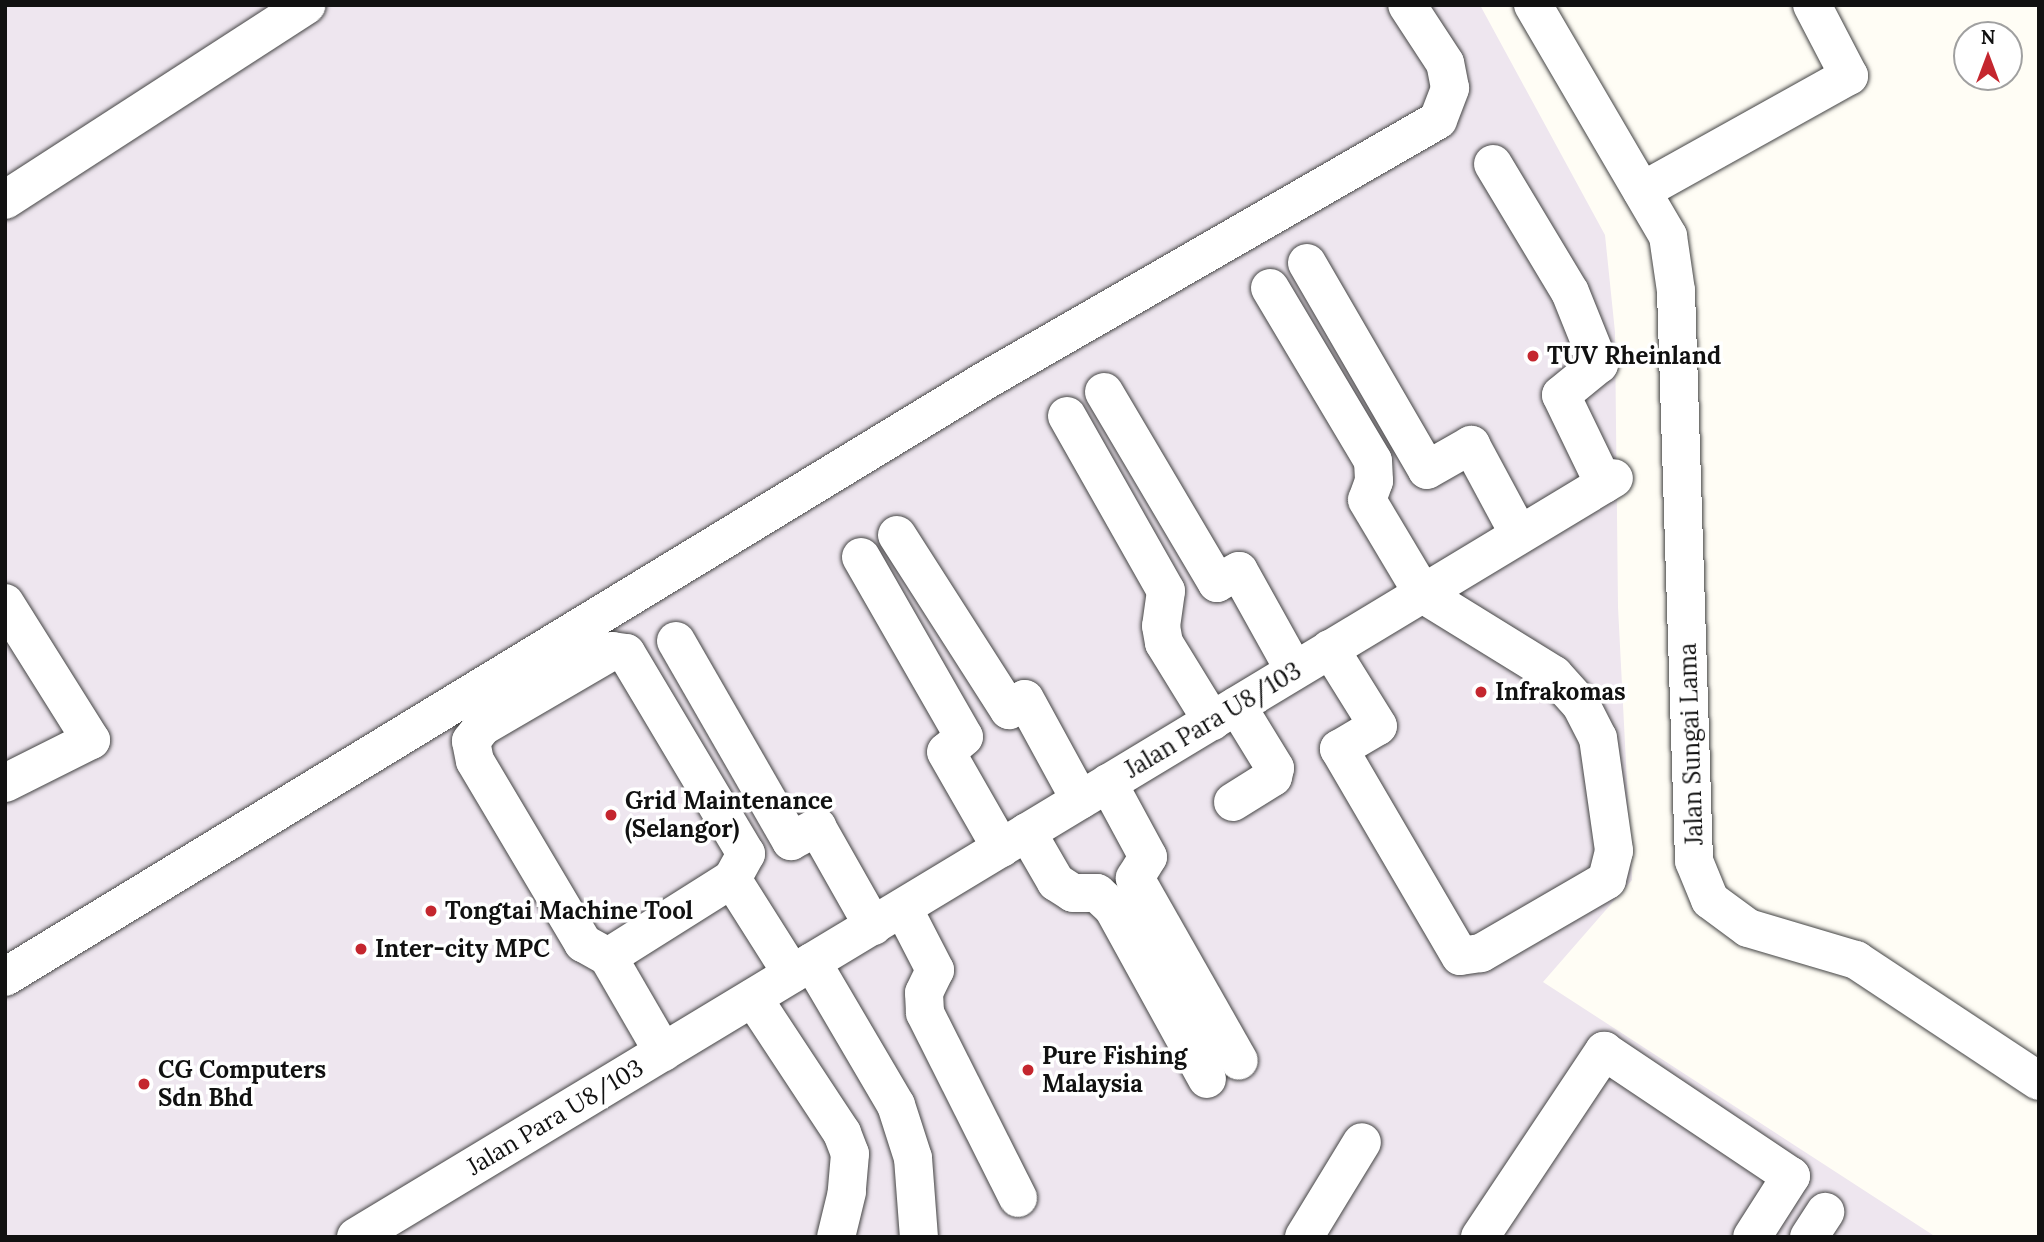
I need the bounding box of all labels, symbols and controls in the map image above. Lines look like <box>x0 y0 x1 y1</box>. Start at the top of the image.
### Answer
north arrow <box>1953 21 2023 91</box>
text: N <box>1981 25 1995 49</box>
place label: TUV Rheinland <box>1547 342 1721 370</box>
marker: TUV Rheinland <box>1525 348 1541 364</box>
street label: Jalan Sungai Lama <box>1673 642 1709 846</box>
street label: Jalan Para U8/103 <box>1120 656 1306 784</box>
place label: Infrakomas <box>1495 678 1626 706</box>
marker: Infrakomas <box>1473 684 1489 700</box>
place label: Grid Maintenance (Selangor) <box>625 787 833 843</box>
marker: Grid Maintenance (Selangor) <box>603 807 619 823</box>
place label: Tongtai Machine Tool <box>445 897 693 925</box>
marker: Tongtai Machine Tool <box>423 903 439 919</box>
place label: Inter-city MPC <box>375 935 550 963</box>
marker: Inter-city MPC <box>353 941 369 957</box>
place label: Pure Fishing Malaysia <box>1042 1042 1187 1098</box>
street label: Jalan Para U8/103 <box>462 1053 648 1181</box>
place label: CG Computers Sdn Bhd <box>158 1056 326 1112</box>
marker: Pure Fishing Malaysia <box>1020 1062 1036 1078</box>
marker: CG Computers Sdn Bhd <box>136 1076 152 1092</box>

